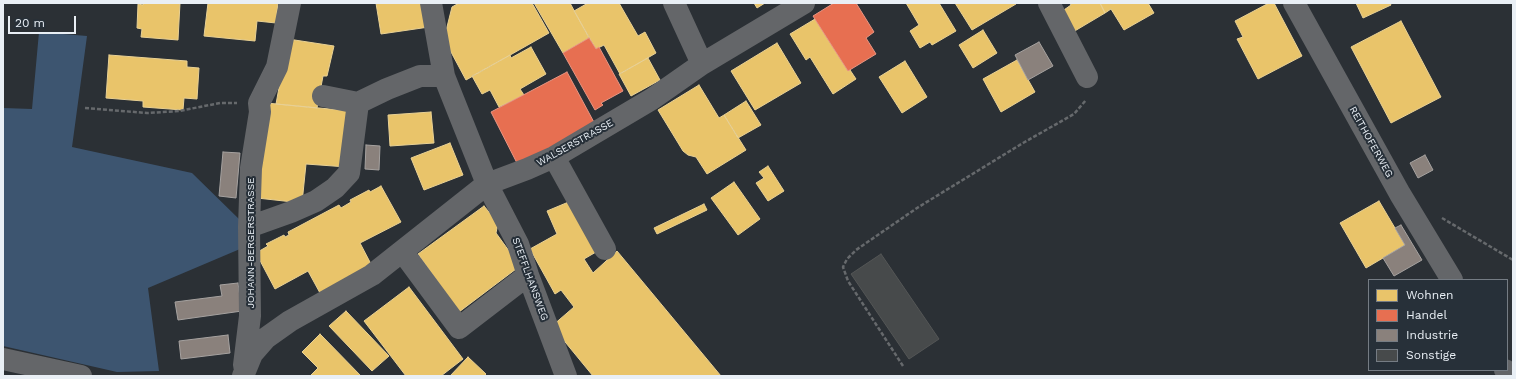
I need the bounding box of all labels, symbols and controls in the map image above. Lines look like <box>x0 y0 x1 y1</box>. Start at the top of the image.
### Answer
scale bar <box>10 8 78 34</box>
text: 20 m <box>15 16 45 30</box>
street label: REITHOFERWEG <box>1347 105 1395 179</box>
street label: WALSERSTRASSE <box>535 117 615 169</box>
street label: JOHANN-BERGERSTRASSE <box>245 177 257 309</box>
street label: STEFFLHANSWEG <box>509 236 551 322</box>
legend <box>1368 279 1508 371</box>
text: Wohnen <box>1406 288 1454 302</box>
text: Handel <box>1406 308 1447 322</box>
text: Industrie <box>1406 328 1458 342</box>
text: Sonstige <box>1406 348 1456 362</box>

